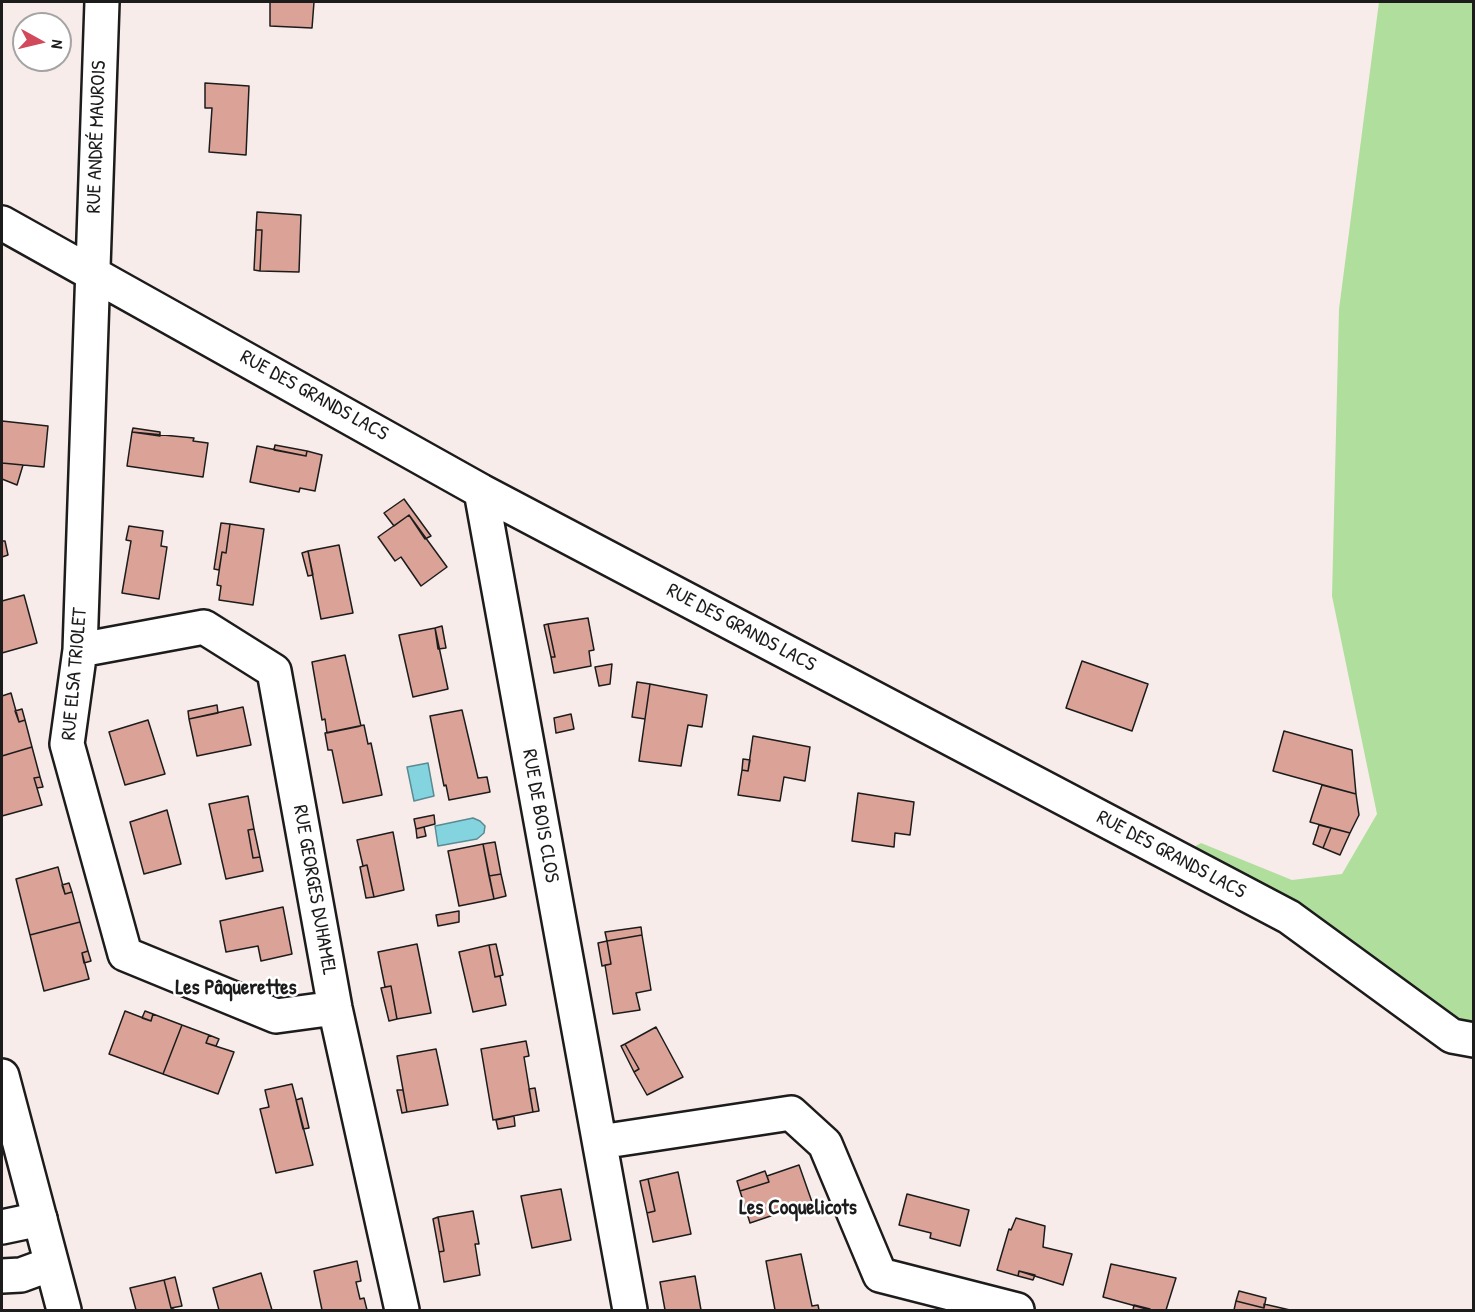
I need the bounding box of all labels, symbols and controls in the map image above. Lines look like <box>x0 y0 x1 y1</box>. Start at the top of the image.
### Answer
north arrow <box>12 12 72 72</box>
text: N <box>46 38 69 50</box>
street label: RUE ANDRÉ MAUROIS <box>82 60 112 214</box>
street label: RUE DES GRANDS LACS <box>236 345 392 447</box>
street label: RUE DES GRANDS LACS <box>662 579 820 677</box>
street label: RUE ELSA TRIOLET <box>57 607 93 741</box>
street label: RUE DE BOIS CLOS <box>516 747 564 885</box>
street label: RUE GEORGES DUHAMEL <box>287 803 341 977</box>
street label: RUE DES GRANDS LACS <box>1092 806 1250 904</box>
district label: Les Pâquerettes <box>175 975 297 1001</box>
district label: Les Coquelicots <box>739 1195 857 1221</box>

